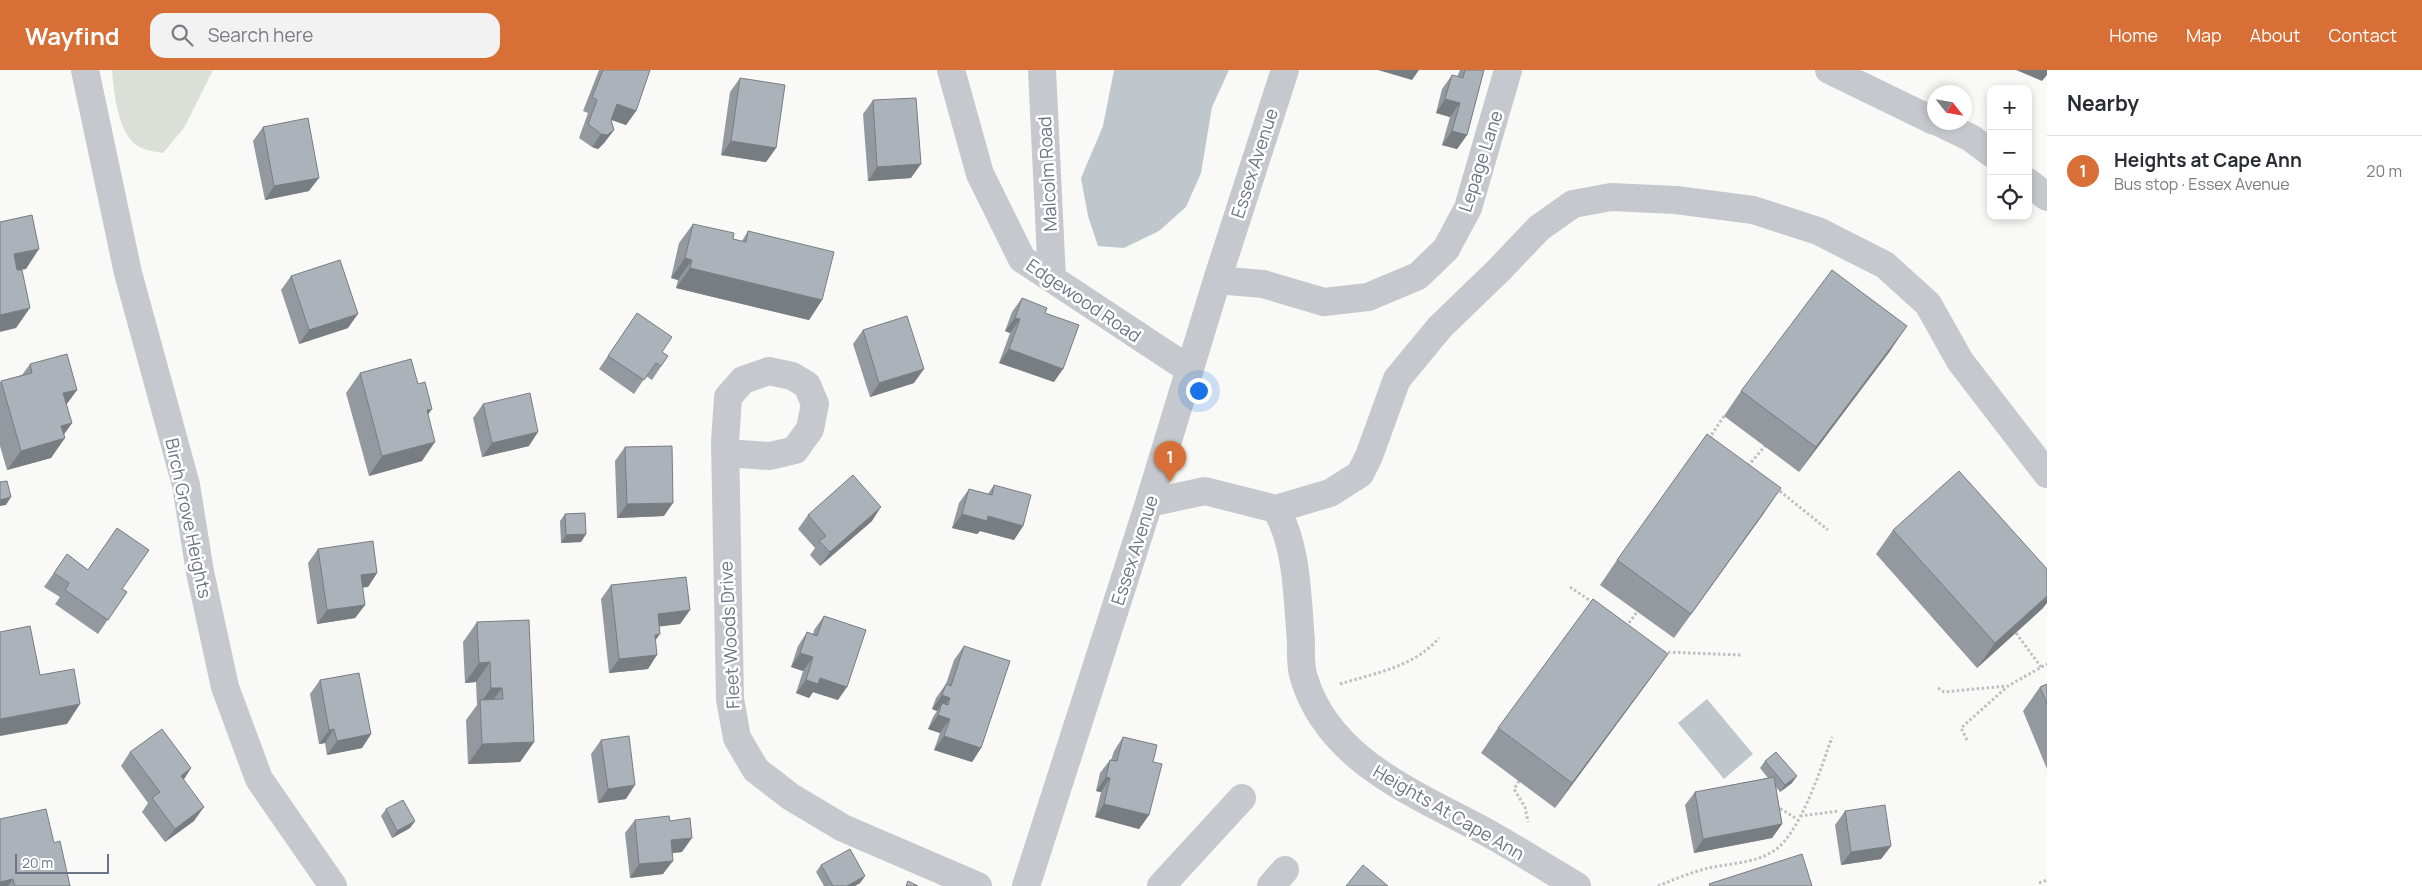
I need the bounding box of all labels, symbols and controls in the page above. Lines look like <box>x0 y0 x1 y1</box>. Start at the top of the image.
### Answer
search box <box>150 13 500 58</box>
text: Wayfind <box>25 19 120 52</box>
icon: search <box>168 21 196 49</box>
text: Search here <box>208 22 313 48</box>
text: Home <box>2109 23 2158 47</box>
text: Map <box>2186 23 2222 47</box>
text: About <box>2250 23 2300 47</box>
text: Contact <box>2328 23 2397 47</box>
north arrow <box>1927 85 1972 130</box>
map controls <box>1987 85 2032 220</box>
button: + <box>1987 85 2032 130</box>
text: Nearby <box>2067 89 2139 117</box>
street label: Essex Avenue <box>1225 105 1283 221</box>
street label: Lepage Lane <box>1452 107 1508 215</box>
street label: Malcolm Road <box>1032 116 1062 232</box>
button: − <box>1987 130 2032 175</box>
text: Heights at Cape Ann <box>2114 147 2302 173</box>
text: 1 <box>2079 160 2087 182</box>
text: 20 m <box>2366 160 2402 182</box>
text: Bus stop · Essex Avenue <box>2114 173 2290 195</box>
button: locate <box>1987 175 2032 220</box>
street label: Edgewood Road <box>1022 253 1146 347</box>
your location <box>1186 378 1212 404</box>
street label: Birch Grove Heights <box>160 436 218 600</box>
pin: 1 <box>1154 441 1186 482</box>
street label: Essex Avenue <box>1105 492 1163 608</box>
street label: Fleet Woods Drive <box>713 560 745 710</box>
street label: Heights At Cape Ann <box>1369 759 1529 865</box>
scale bar <box>15 851 109 874</box>
text: 20 m <box>22 853 53 872</box>

